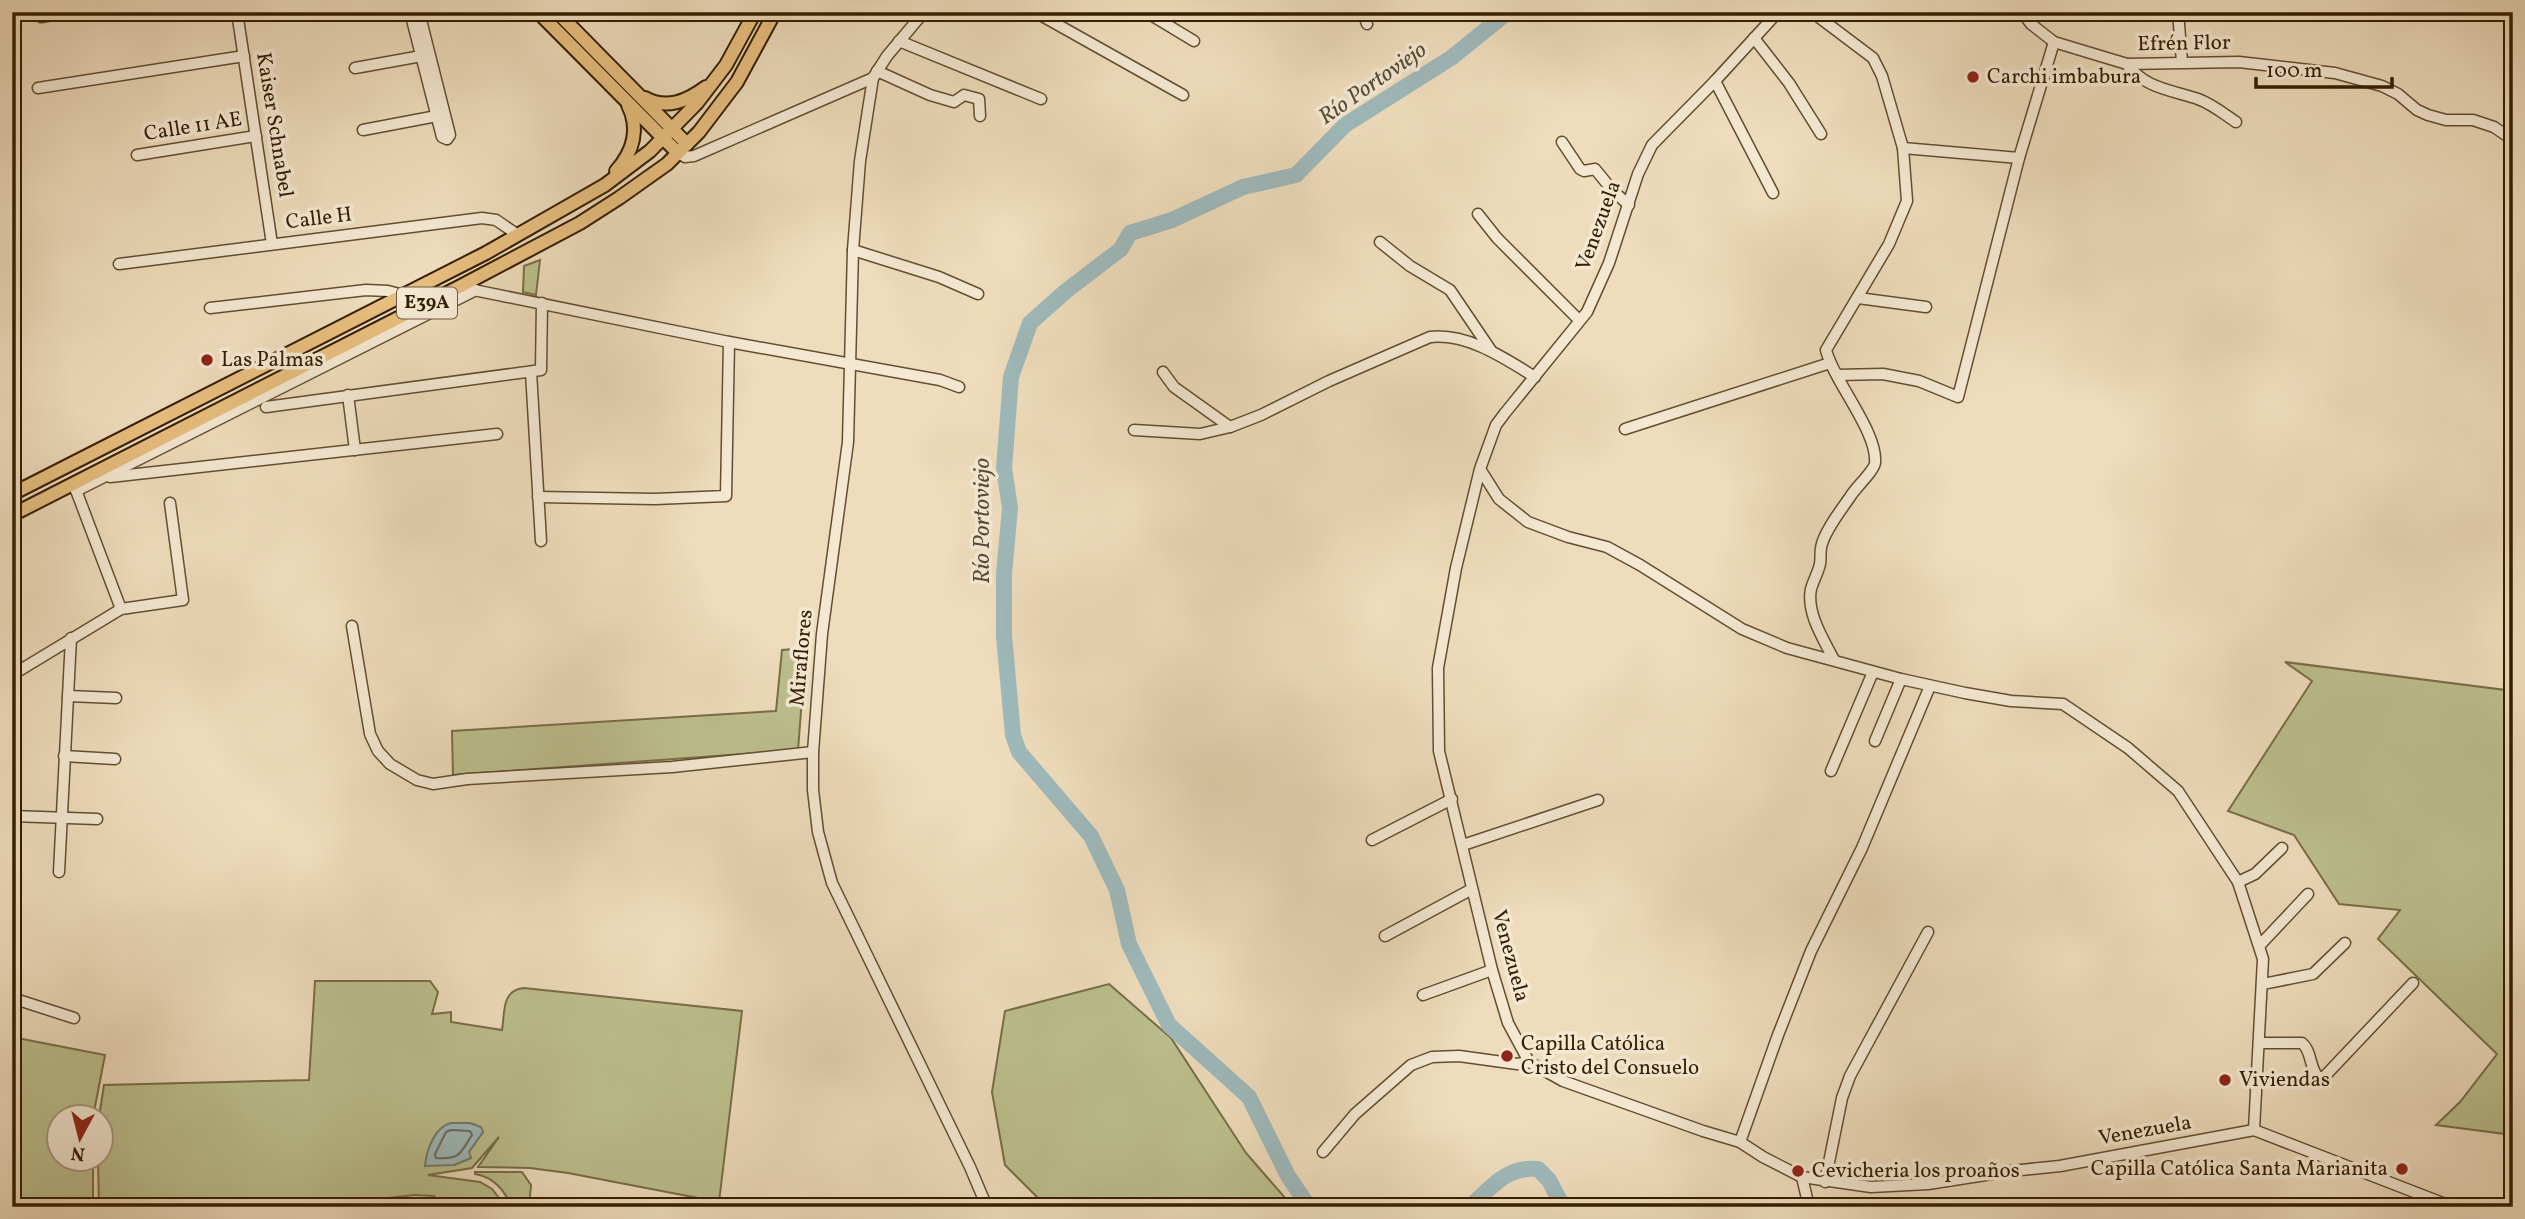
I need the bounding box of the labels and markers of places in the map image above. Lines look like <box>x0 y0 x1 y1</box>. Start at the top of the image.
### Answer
place label: Carchi imbabura <box>1987 63 2141 92</box>
marker: Carchi imbabura <box>1965 69 1981 85</box>
place label: Las Palmas <box>221 346 323 375</box>
marker: Las Palmas <box>199 352 215 368</box>
place label: Capilla Católica Cristo del Consuelo <box>1521 1030 1699 1083</box>
marker: Capilla Católica Cristo del Consuelo <box>1499 1048 1515 1064</box>
place label: Viviendas <box>2239 1066 2330 1095</box>
marker: Viviendas <box>2217 1072 2233 1088</box>
place label: Capilla Católica Santa Marianita <box>2091 1155 2388 1184</box>
place label: Cevicheria los proaños <box>1812 1157 2020 1186</box>
marker: Capilla Católica Santa Marianita <box>2394 1161 2410 1177</box>
marker: Cevicheria los proaños <box>1790 1163 1806 1179</box>

